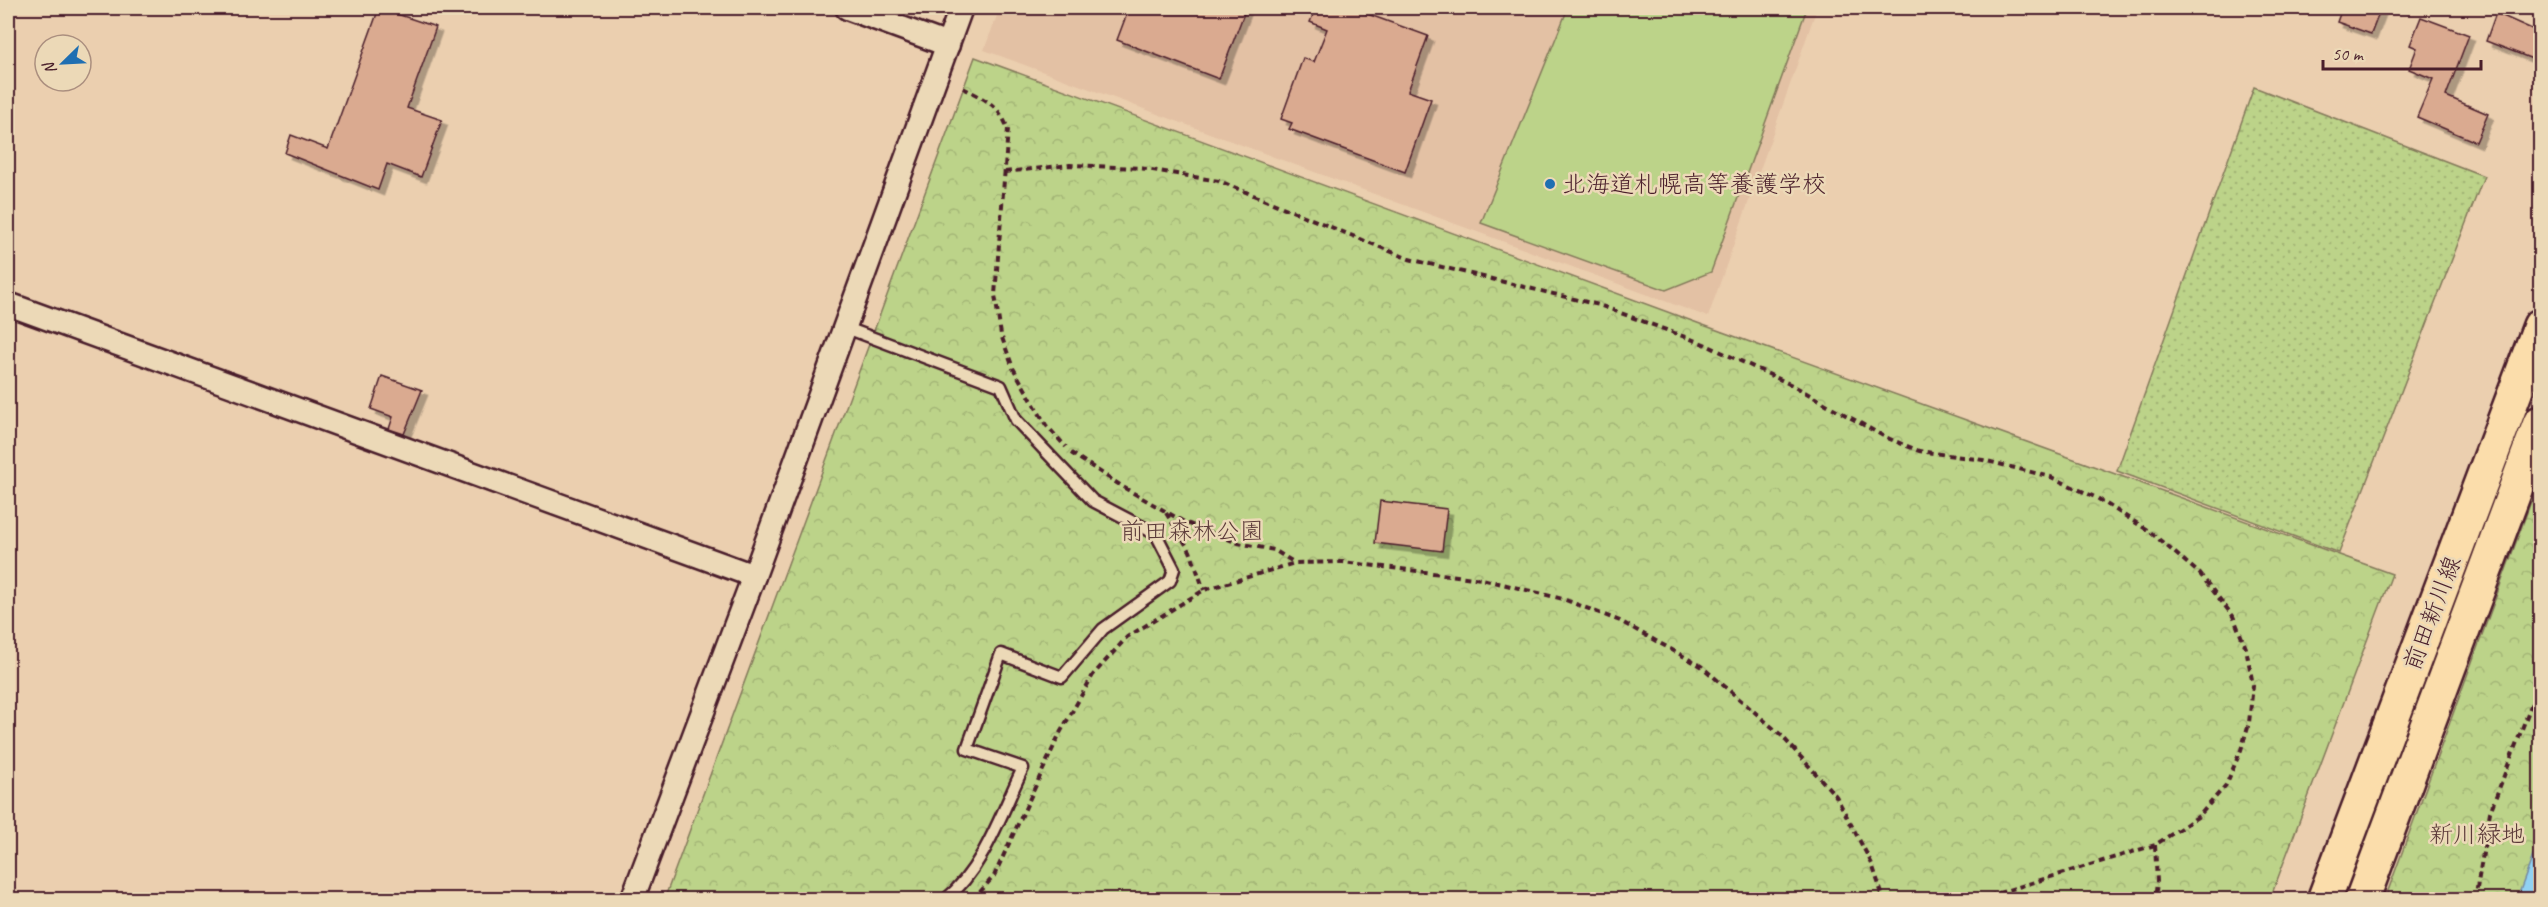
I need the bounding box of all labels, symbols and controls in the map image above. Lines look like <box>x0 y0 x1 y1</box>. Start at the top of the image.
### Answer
north arrow <box>33 33 93 93</box>
scale bar <box>2323 33 2480 71</box>
text: 50 m <box>2332 43 2365 65</box>
text: N <box>38 57 61 77</box>
place label: 北海道札幌高等養護学校 <box>1562 169 1826 199</box>
marker: 北海道札幌高等養護学校 <box>1543 177 1557 191</box>
park label: 前田森林公園 <box>1120 516 1264 546</box>
street label: 前田新川線 <box>2396 552 2468 674</box>
park label: 新川緑地 <box>2429 819 2525 849</box>

